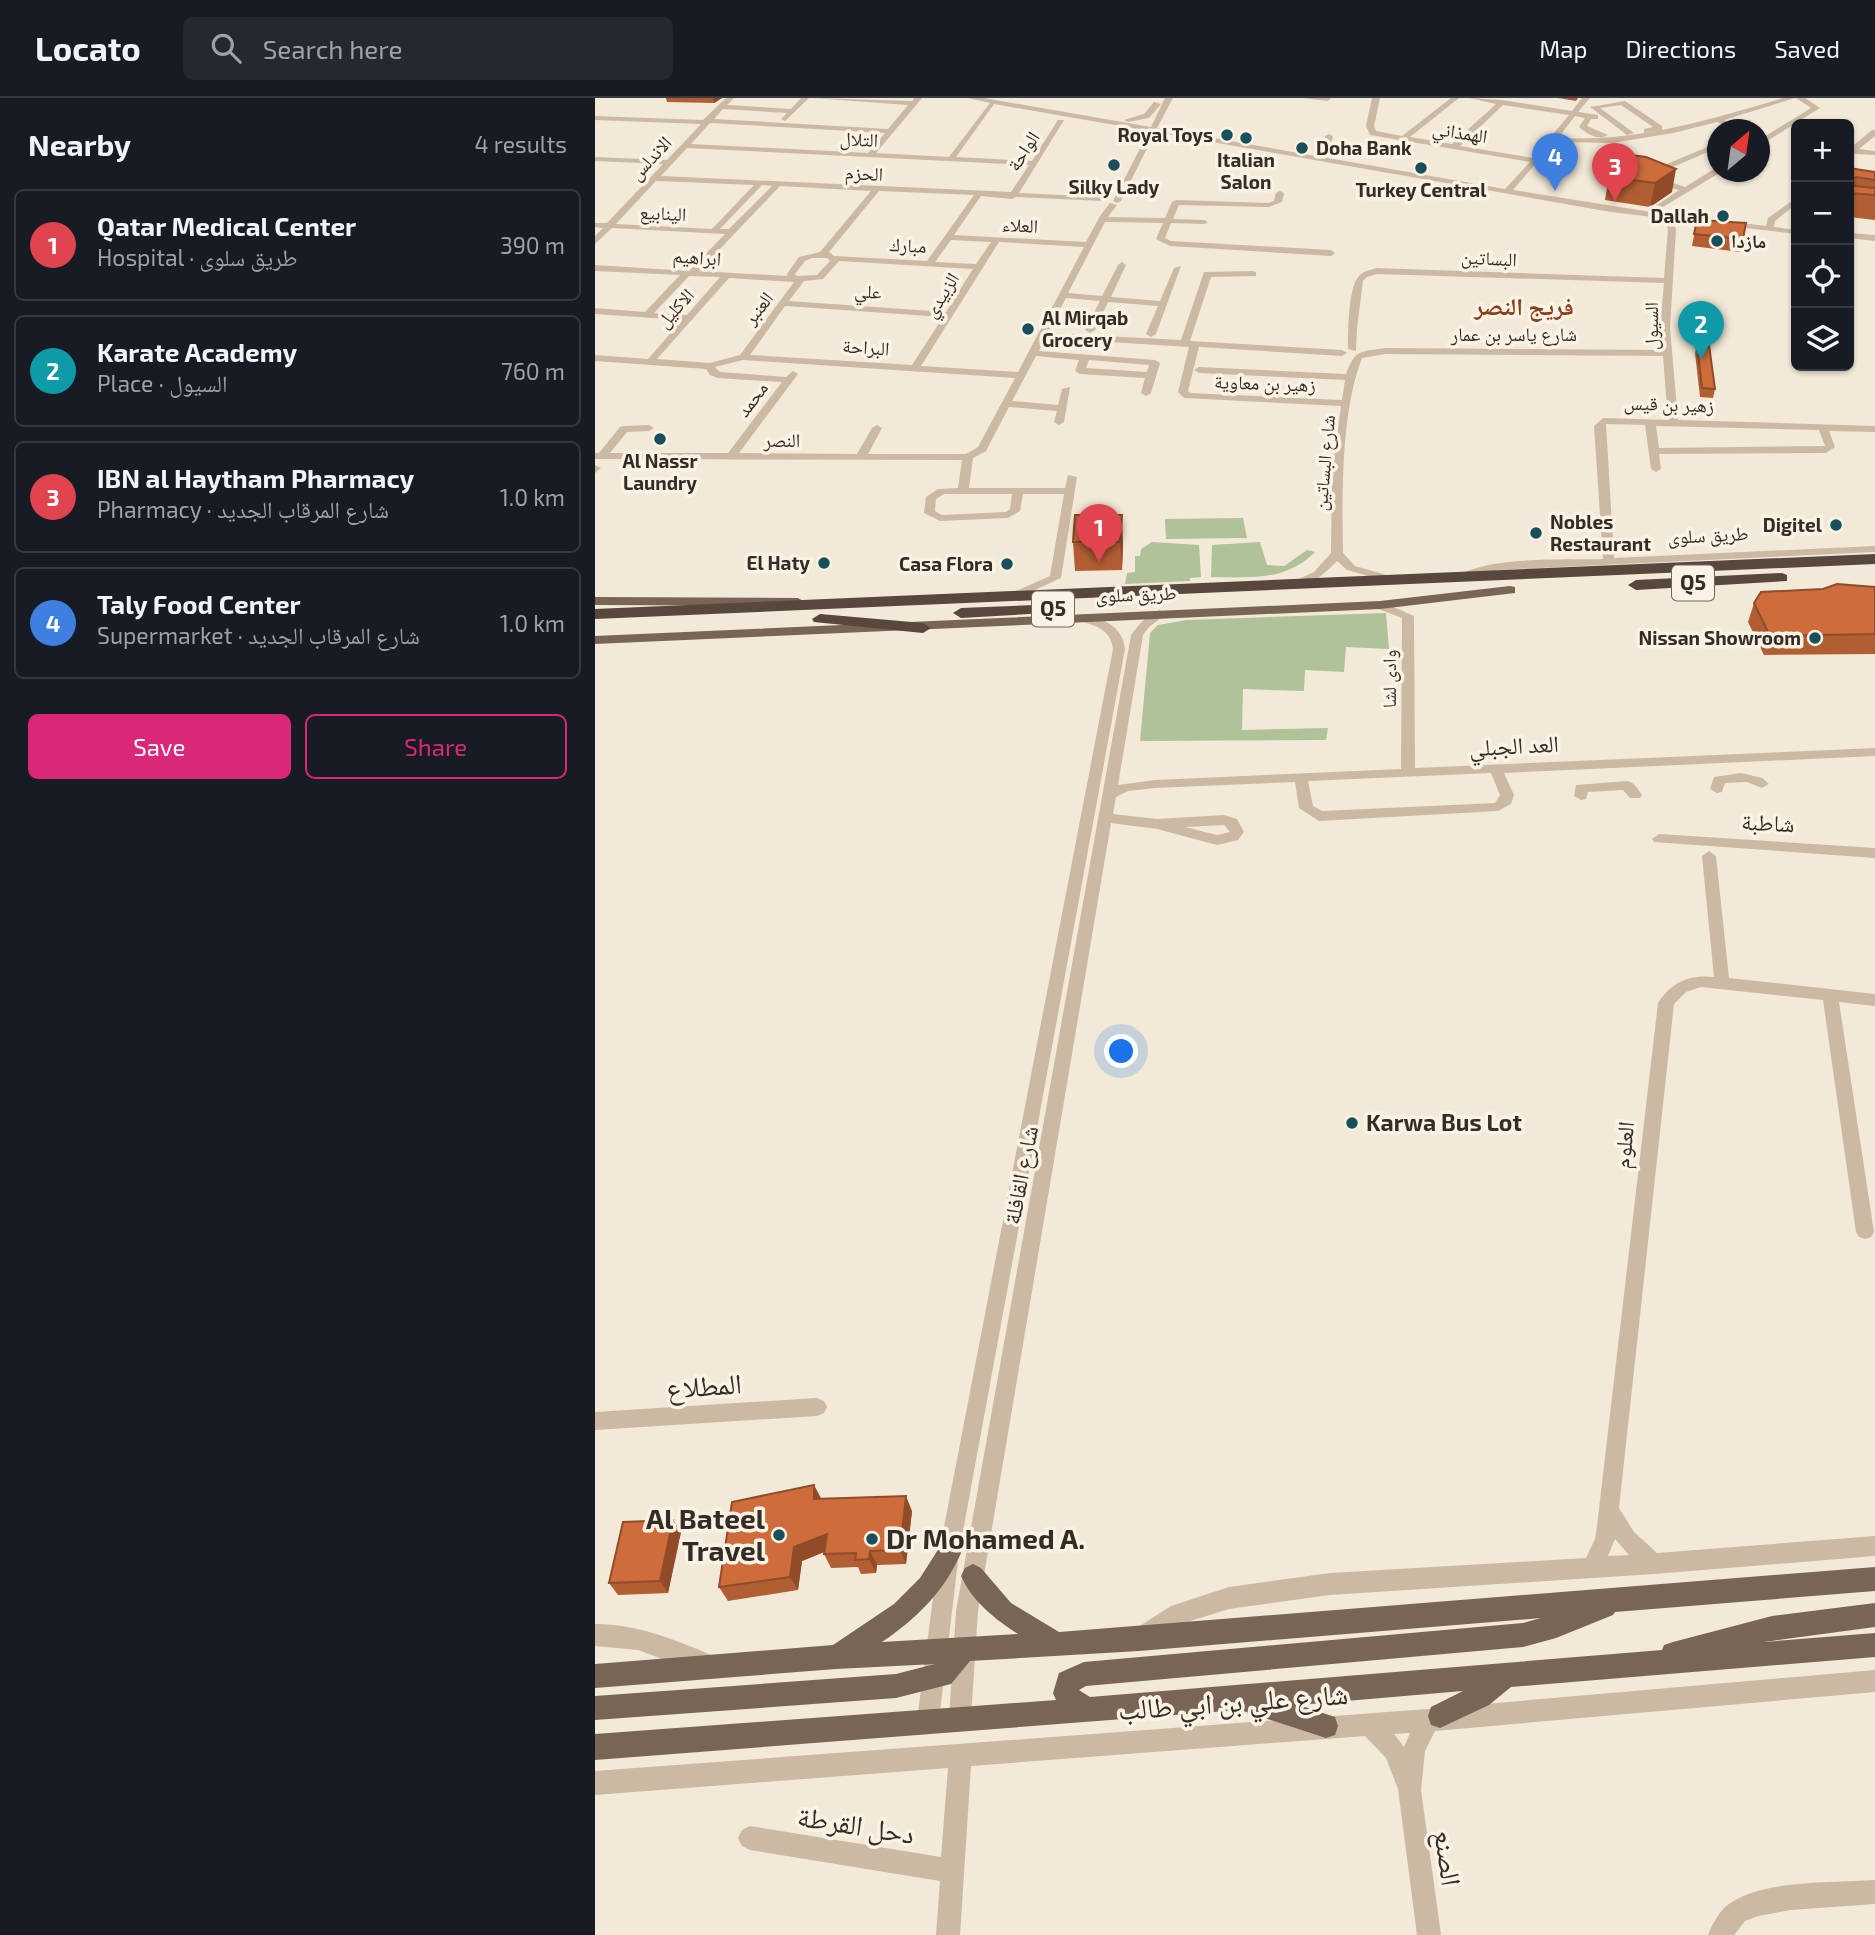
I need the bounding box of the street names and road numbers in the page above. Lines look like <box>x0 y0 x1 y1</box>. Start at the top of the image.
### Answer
street label: الهمذاني <box>1430 116 1489 152</box>
street label: التلال <box>839 126 879 152</box>
street label: الواحة <box>1001 127 1045 175</box>
street label: الاندلس <box>624 131 676 185</box>
street label: الحزم <box>844 160 884 188</box>
street label: الينابيع <box>639 200 687 227</box>
street label: العلاء <box>1001 212 1039 237</box>
street label: مبارك <box>889 232 927 258</box>
street label: ابراهيم <box>672 243 722 272</box>
street label: البساتين <box>1460 245 1518 271</box>
street label: الزبيدي <box>918 268 967 324</box>
street label: علي <box>853 278 883 308</box>
street label: الاكليل <box>651 283 699 333</box>
street label: العنبر <box>737 287 778 330</box>
street label: السيول <box>1639 302 1663 350</box>
street label: شارع ياسر بن عمار <box>1450 322 1577 346</box>
street label: البراحة <box>842 333 890 361</box>
street label: زهير بن معاوية <box>1214 369 1316 397</box>
street label: محمد <box>731 377 772 421</box>
street label: زهير بن قيس <box>1623 390 1715 418</box>
street label: شارع البساتين <box>1308 414 1340 512</box>
street label: النصر <box>763 428 800 452</box>
street label: طريق سلوى <box>1667 521 1749 549</box>
road number: Q5 <box>1672 566 1714 601</box>
street label: طريق سلوى <box>1095 581 1177 607</box>
road number: Q5 <box>1032 592 1074 626</box>
street label: وادى لشا <box>1377 650 1401 708</box>
street label: العد الجبلي <box>1468 729 1560 767</box>
street label: شاطبة <box>1741 807 1795 838</box>
street label: العلوم <box>1607 1120 1642 1170</box>
street label: شارع القافلة <box>997 1123 1045 1227</box>
street label: المطلاع <box>665 1365 743 1407</box>
street label: شارع علي بن ابي طالب <box>1117 1676 1350 1733</box>
street label: دحل القرطة <box>795 1798 917 1852</box>
street label: الصنع <box>1426 1828 1470 1888</box>

